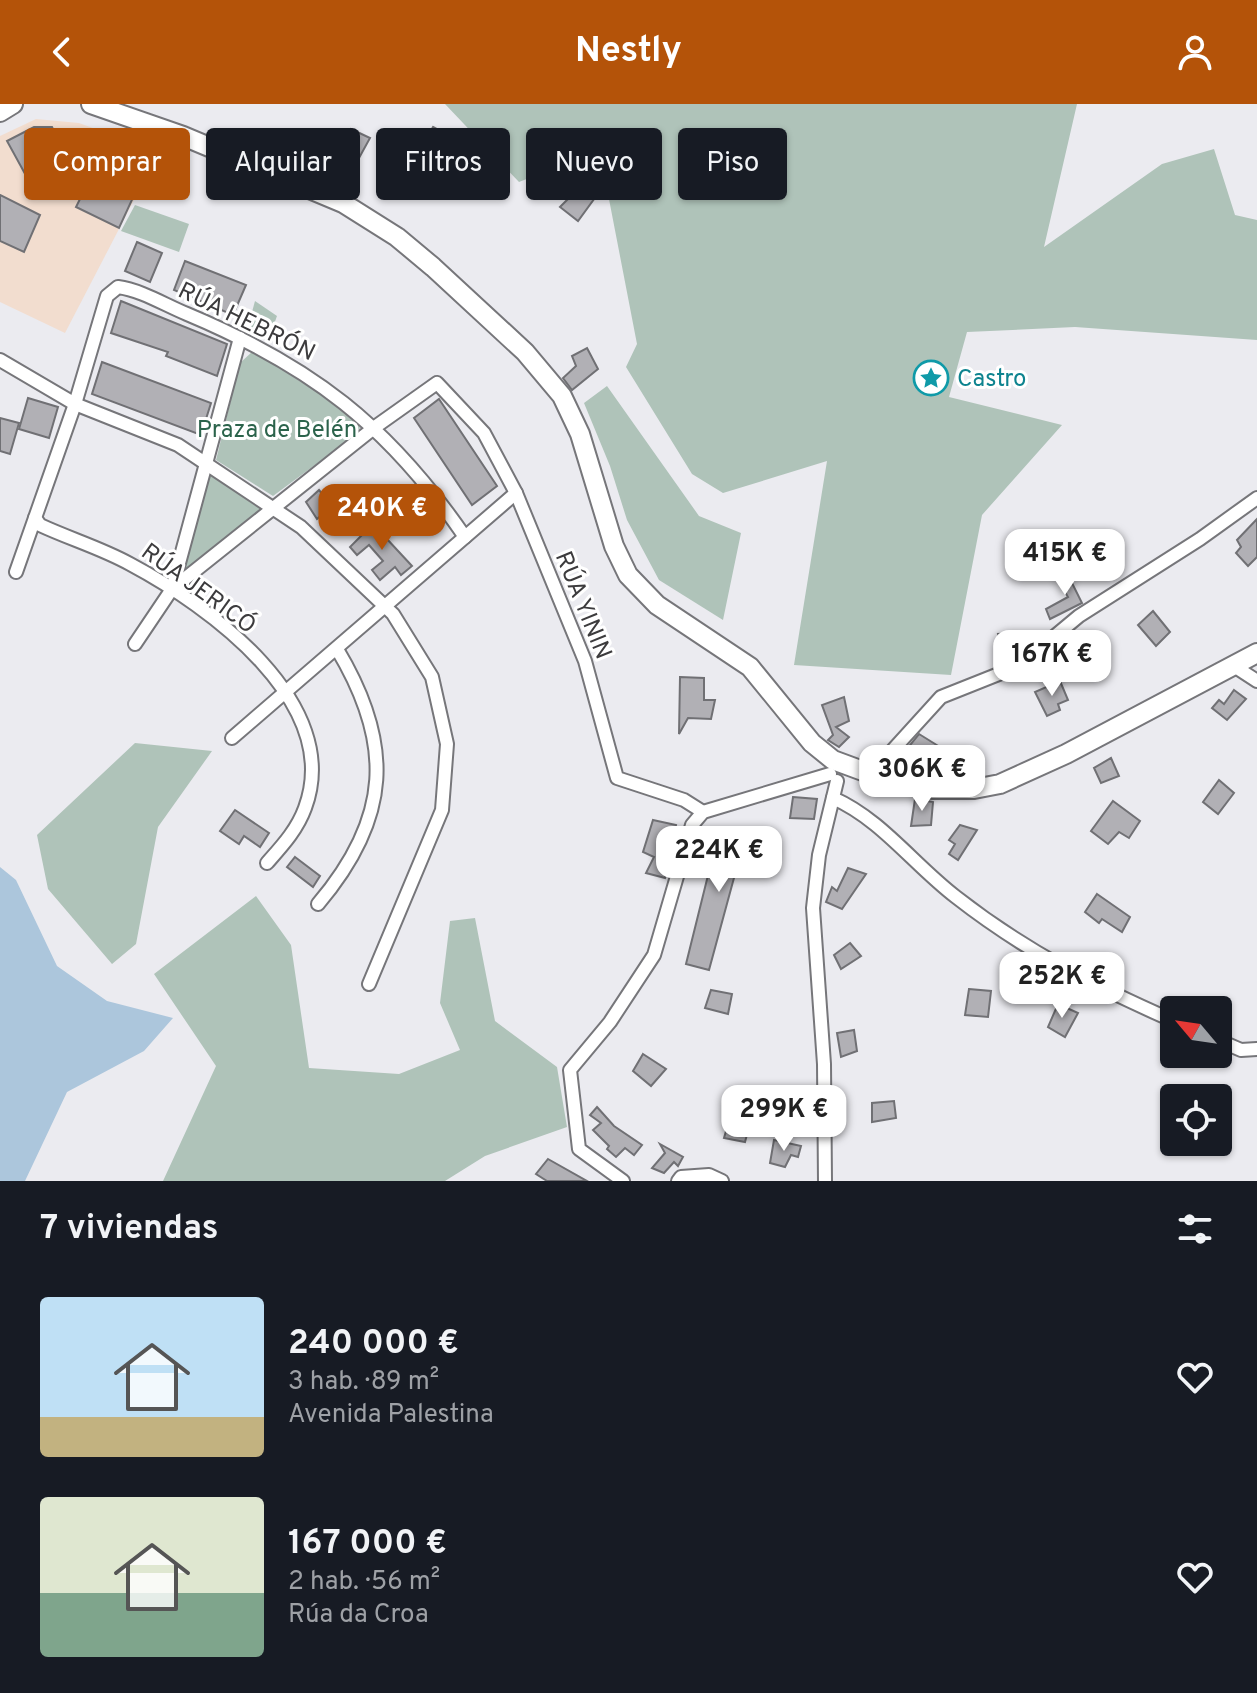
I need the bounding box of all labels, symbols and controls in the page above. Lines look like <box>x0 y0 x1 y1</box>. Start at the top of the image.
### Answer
text: Nestly <box>575 29 682 75</box>
icon: back <box>40 30 84 74</box>
icon: person <box>1173 30 1217 74</box>
chip: Comprar <box>24 128 190 200</box>
chip: Alquilar <box>206 128 360 200</box>
chip: Filtros <box>376 128 510 200</box>
chip: Nuevo <box>526 128 662 200</box>
chip: Piso <box>678 128 787 200</box>
street label: RÚA HEBRÓN <box>173 275 321 369</box>
place icon: Castro <box>912 359 950 397</box>
place label: Castro <box>957 365 1026 395</box>
park label: Praza de Belén <box>197 416 357 446</box>
pin: 240K € <box>317 484 447 552</box>
text: 240K € <box>336 493 428 526</box>
pin: 415K € <box>1000 529 1130 597</box>
street label: RÚA JERICÓ <box>134 536 262 641</box>
text: 415K € <box>1023 538 1107 571</box>
street label: RÚA YININ <box>547 547 619 664</box>
pin: 167K € <box>987 630 1117 698</box>
text: 167K € <box>1011 639 1093 672</box>
pin: 306K € <box>857 745 987 813</box>
text: 306K € <box>877 754 967 787</box>
pin: 224K € <box>654 826 784 894</box>
text: 224K € <box>674 835 764 868</box>
pin: 252K € <box>997 952 1127 1020</box>
text: 252K € <box>1017 961 1107 994</box>
north arrow <box>1160 996 1232 1068</box>
map controls <box>1160 996 1232 1156</box>
button: locate <box>1160 1084 1232 1156</box>
pin: 299K € <box>719 1085 849 1153</box>
text: 299K € <box>739 1094 829 1127</box>
icon: filters <box>1173 1207 1217 1251</box>
text: 7 viviendas <box>40 1208 219 1251</box>
text: 240 000 € <box>288 1323 459 1366</box>
icon: home <box>104 1329 200 1425</box>
icon: heart <box>1173 1355 1217 1399</box>
text: 3 hab. · 89 m² <box>288 1366 439 1399</box>
text: Avenida Palestina <box>288 1399 494 1432</box>
text: 167 000 € <box>288 1523 447 1566</box>
icon: home <box>104 1529 200 1625</box>
icon: heart <box>1173 1555 1217 1599</box>
text: 2 hab. · 56 m² <box>288 1566 440 1599</box>
text: Rúa da Croa <box>288 1599 429 1632</box>

